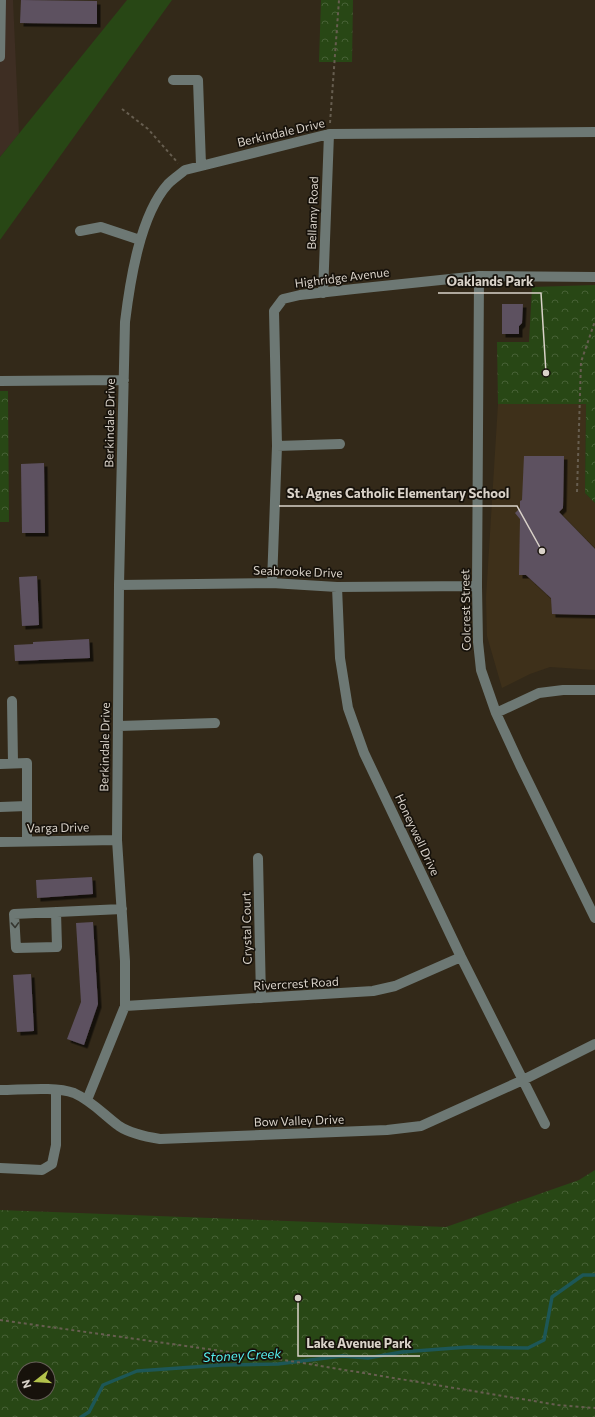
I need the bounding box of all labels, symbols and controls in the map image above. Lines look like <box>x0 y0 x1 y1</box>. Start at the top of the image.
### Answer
street label: Berkindale Drive <box>236 115 326 149</box>
street label: Bellamy Road <box>304 176 320 250</box>
street label: Highridge Avenue <box>294 264 390 290</box>
callout: Oaklands Park <box>438 268 541 293</box>
text: Oaklands Park <box>446 273 534 289</box>
street label: Berkindale Drive <box>101 378 117 468</box>
callout: St. Agnes Catholic Elementary School <box>279 481 517 506</box>
text: St. Agnes Catholic Elementary School <box>287 485 509 501</box>
street label: Seabrooke Drive <box>253 562 343 580</box>
street label: Colcrest Street <box>457 569 473 651</box>
street label: Berkindale Drive <box>96 702 112 792</box>
street label: Honeywell Drive <box>393 791 443 878</box>
street label: Varga Drive <box>27 819 89 835</box>
street label: Crystal Court <box>238 891 254 965</box>
one-way arrow <box>10 922 19 928</box>
street label: Rivercrest Road <box>253 974 339 992</box>
street label: Bow Valley Drive <box>254 1111 344 1129</box>
callout: Lake Avenue Park <box>298 1331 420 1356</box>
text: Lake Avenue Park <box>306 1335 412 1351</box>
water label: Stoney Creek <box>202 1345 283 1365</box>
north arrow <box>16 1361 56 1401</box>
text: N <box>19 1378 33 1390</box>

